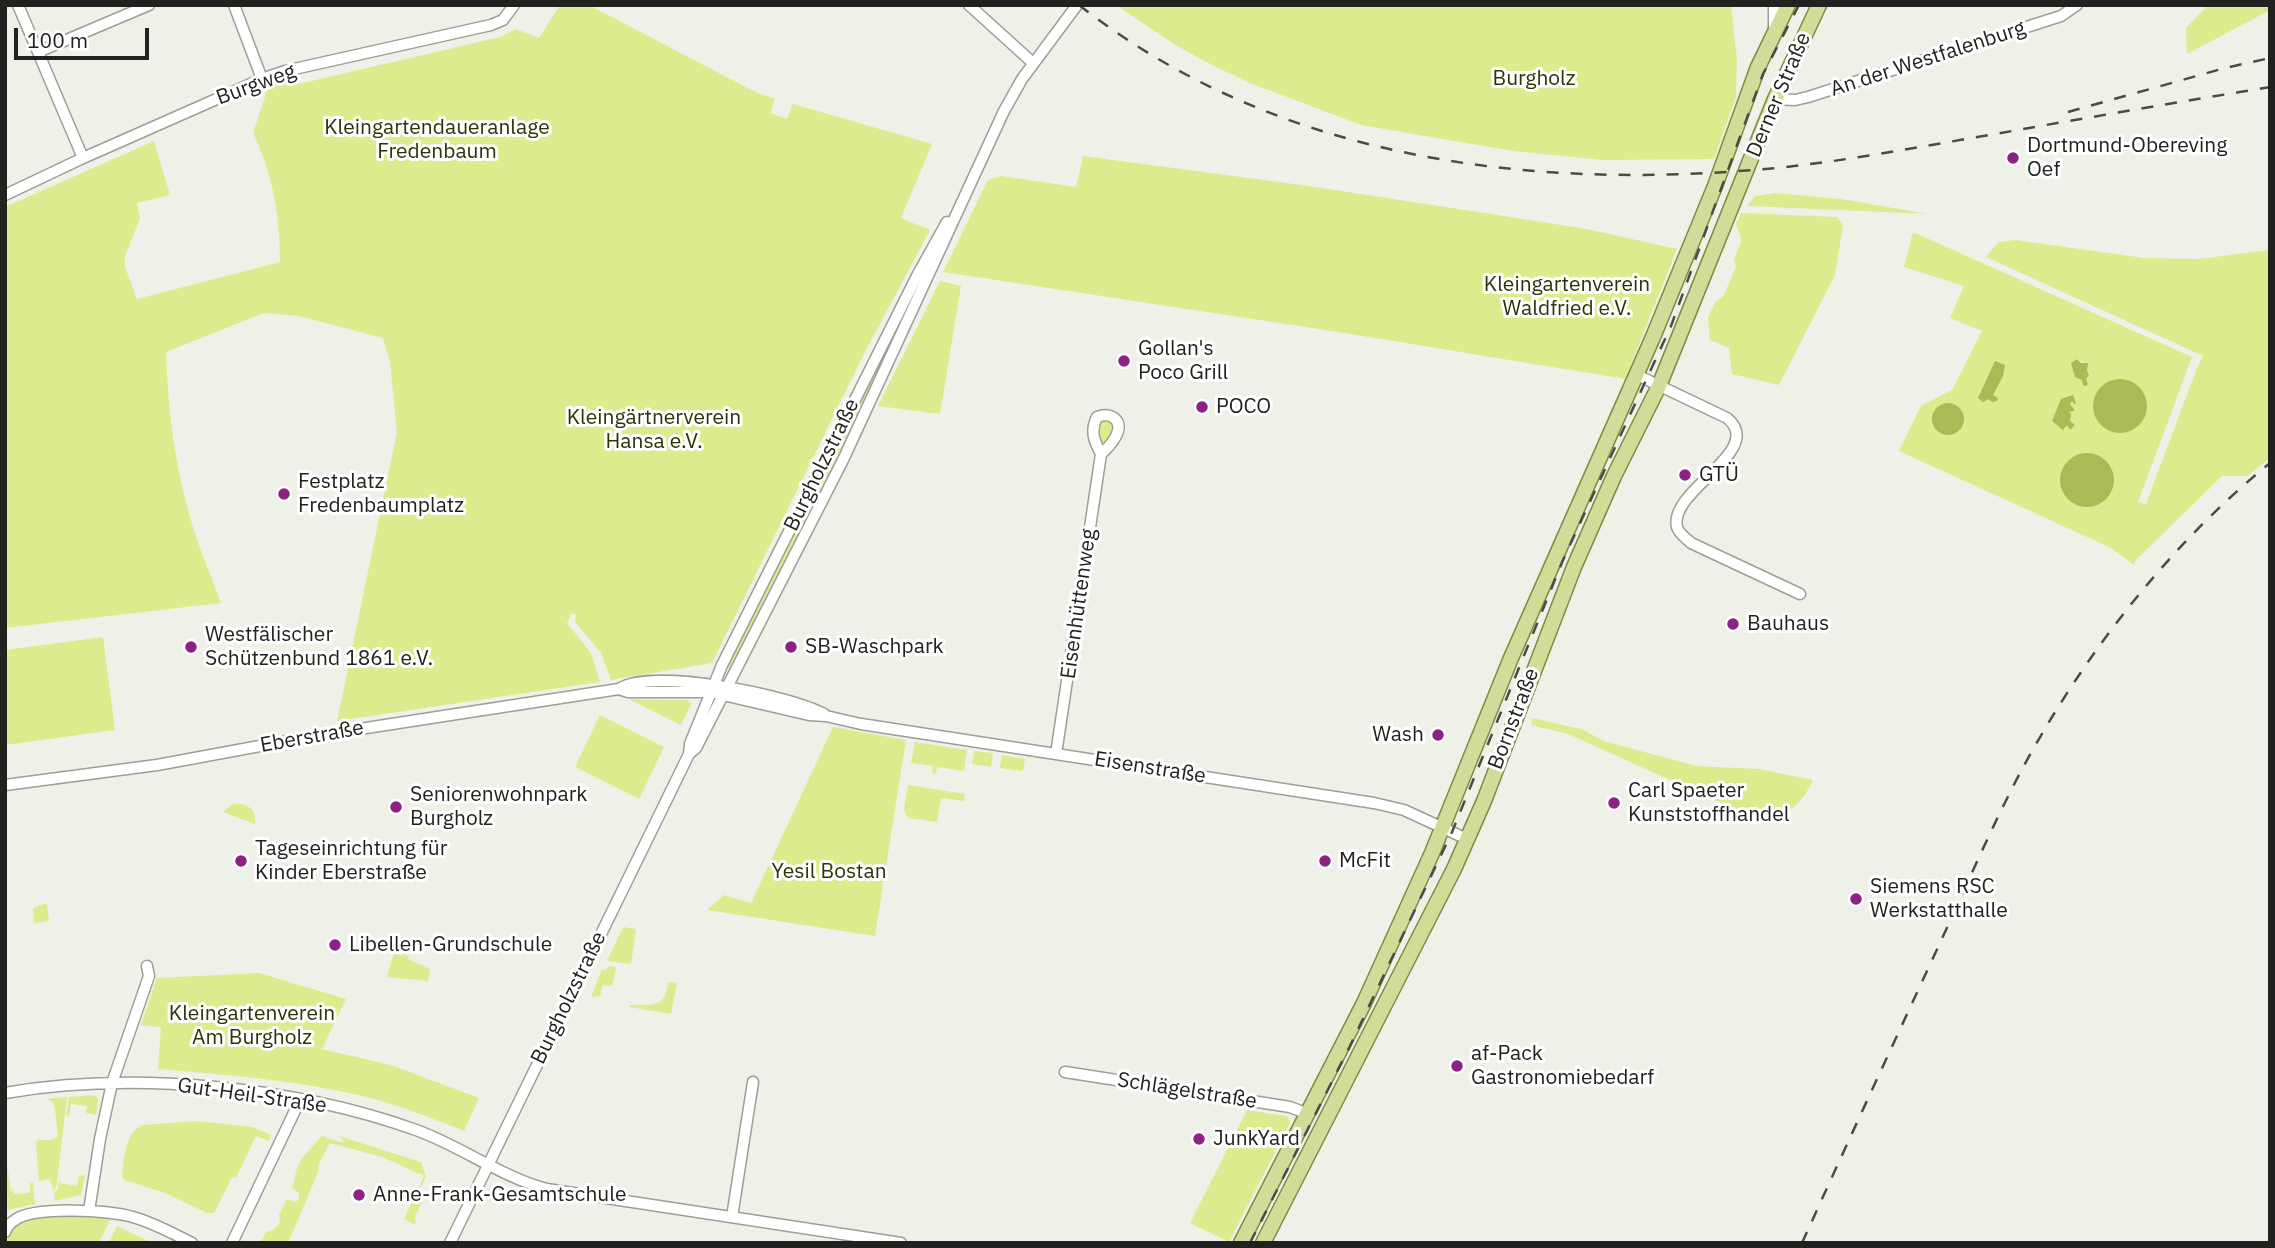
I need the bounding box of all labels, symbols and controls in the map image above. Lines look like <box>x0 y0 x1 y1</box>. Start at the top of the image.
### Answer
scale bar <box>18 14 152 58</box>
street label: An der Westfalenburg <box>1827 16 2029 102</box>
text: 100 m <box>27 26 88 54</box>
street label: Derner Straße <box>1741 29 1817 161</box>
street label: Burgweg <box>213 59 299 111</box>
park label: Burgholz <box>1492 66 1576 92</box>
park label: Kleingartendaueranlage Fredenbaum <box>324 115 550 165</box>
place label: Dortmund-Obereving Oef <box>2027 133 2227 183</box>
marker: Dortmund-Obereving Oef <box>2005 150 2021 166</box>
park label: Kleingartenverein Waldfried e.V. <box>1484 272 1650 322</box>
place label: Gollan's Poco Grill <box>1138 336 1228 386</box>
marker: Gollan's Poco Grill <box>1116 353 1132 369</box>
place label: POCO <box>1216 394 1271 420</box>
street label: Burgholzstraße <box>779 395 865 535</box>
marker: POCO <box>1194 399 1210 415</box>
park label: Kleingärtnerverein Hansa e.V. <box>567 405 741 455</box>
place label: GTÜ <box>1699 462 1739 488</box>
marker: GTÜ <box>1677 467 1693 483</box>
place label: Festplatz Fredenbaumplatz <box>298 469 464 519</box>
marker: Festplatz Fredenbaumplatz <box>276 486 292 502</box>
street label: Eisenhüttenweg <box>1056 527 1102 681</box>
place label: Bauhaus <box>1747 611 1829 637</box>
marker: Bauhaus <box>1725 616 1741 632</box>
place label: Westfälischer Schützenbund 1861 e.V. <box>205 622 433 672</box>
place label: SB-Waschpark <box>805 634 944 660</box>
marker: Westfälischer Schützenbund 1861 e.V. <box>183 639 199 655</box>
marker: SB-Waschpark <box>783 639 799 655</box>
street label: Bornstraße <box>1483 665 1545 773</box>
street label: Eberstraße <box>258 715 366 759</box>
place label: Wash <box>1372 722 1424 748</box>
marker: Wash <box>1430 727 1446 743</box>
street label: Eisenstraße <box>1093 747 1207 789</box>
place label: Carl Spaeter Kunststoffhandel <box>1628 778 1790 828</box>
place label: Seniorenwohnpark Burgholz <box>410 782 587 832</box>
marker: Carl Spaeter Kunststoffhandel <box>1606 795 1622 811</box>
marker: Seniorenwohnpark Burgholz <box>388 799 404 815</box>
place label: Tageseinrichtung für Kinder Eberstraße <box>255 836 447 886</box>
place label: McFit <box>1339 848 1391 874</box>
marker: Tageseinrichtung für Kinder Eberstraße <box>233 853 249 869</box>
marker: McFit <box>1317 853 1333 869</box>
park label: Yesil Bostan <box>771 859 887 885</box>
place label: Siemens RSC Werkstatthalle <box>1870 874 2008 924</box>
marker: Siemens RSC Werkstatthalle <box>1848 891 1864 907</box>
street label: Burgholzstraße <box>526 928 612 1068</box>
place label: Libellen-Grundschule <box>349 932 552 958</box>
marker: Libellen-Grundschule <box>327 937 343 953</box>
park label: Kleingartenverein Am Burgholz <box>169 1001 335 1051</box>
place label: af-Pack Gastronomiebedarf <box>1471 1041 1654 1091</box>
marker: af-Pack Gastronomiebedarf <box>1449 1058 1465 1074</box>
street label: Schlägelstraße <box>1115 1068 1259 1114</box>
street label: Gut-Heil-Straße <box>176 1073 328 1119</box>
place label: JunkYard <box>1213 1126 1300 1152</box>
marker: JunkYard <box>1191 1131 1207 1147</box>
place label: Anne-Frank-Gesamtschule <box>373 1182 626 1208</box>
marker: Anne-Frank-Gesamtschule <box>351 1187 367 1203</box>

